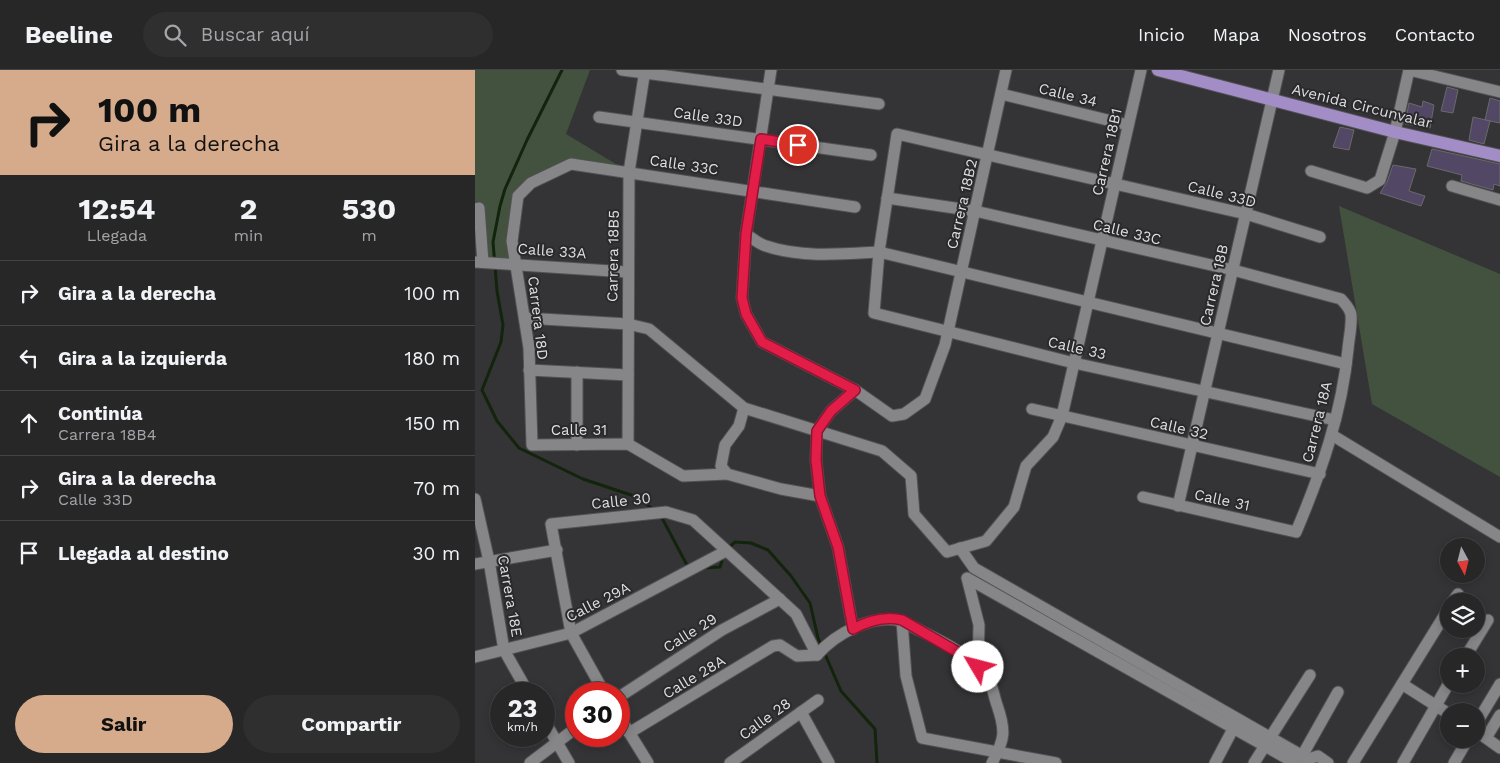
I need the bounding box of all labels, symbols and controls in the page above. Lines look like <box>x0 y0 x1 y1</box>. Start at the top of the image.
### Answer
search box <box>143 12 493 57</box>
text: Beeline <box>25 21 113 49</box>
icon: search <box>161 21 189 49</box>
text: Buscar aquí <box>201 23 310 46</box>
text: Inicio <box>1138 24 1185 45</box>
text: Mapa <box>1213 24 1260 45</box>
text: Nosotros <box>1288 24 1367 45</box>
text: Contacto <box>1395 24 1475 45</box>
street label: Calle 34 <box>1037 79 1099 111</box>
street label: Avenida Circunvalar <box>1290 80 1434 132</box>
text: 100 m <box>98 89 201 131</box>
icon: right <box>15 90 80 155</box>
street label: Calle 33D <box>672 103 744 131</box>
street label: Carrera 18B1 <box>1088 107 1126 197</box>
pin <box>777 124 819 166</box>
text: Gira a la derecha <box>98 131 280 156</box>
icon: arrive <box>784 131 812 159</box>
street label: Calle 33C <box>648 151 720 179</box>
street label: Carrera 18B2 <box>943 157 981 251</box>
street label: Calle 33D <box>1186 177 1258 211</box>
text: 12:54 <box>79 191 155 226</box>
text: 2 <box>240 191 258 226</box>
text: 530 <box>342 191 396 226</box>
street label: Carrera 18B5 <box>603 210 623 302</box>
street label: Calle 33C <box>1091 215 1163 249</box>
text: Llegada <box>87 226 147 245</box>
text: min <box>234 226 263 245</box>
text: m <box>361 226 377 245</box>
street label: Calle 33A <box>517 240 587 262</box>
street label: Carrera 18B <box>1196 242 1232 328</box>
street label: Carrera 18D <box>524 275 552 361</box>
icon: right <box>15 279 43 307</box>
text: Gira a la derecha <box>58 282 216 305</box>
text: 100 m <box>404 282 460 305</box>
street label: Calle 33 <box>1046 333 1108 363</box>
icon: left <box>15 344 43 372</box>
text: Gira a la izquierda <box>58 347 227 370</box>
text: 180 m <box>404 347 460 370</box>
street label: Carrera 18A <box>1298 379 1336 465</box>
text: Continúa <box>58 402 142 425</box>
icon: ahead <box>15 409 43 437</box>
text: 150 m <box>405 412 460 435</box>
street label: Calle 32 <box>1148 413 1210 443</box>
street label: Calle 31 <box>551 421 607 439</box>
text: Carrera 18B4 <box>58 425 157 444</box>
text: Gira a la derecha <box>58 467 216 490</box>
icon: right <box>15 474 43 502</box>
text: 70 m <box>413 477 460 500</box>
street label: Calle 31 <box>1193 485 1251 515</box>
street label: Calle 30 <box>590 489 652 513</box>
text: Calle 33D <box>58 490 133 509</box>
north arrow <box>1440 538 1485 582</box>
map controls <box>1440 538 1485 748</box>
icon: arrive <box>15 539 43 567</box>
text: Llegada al destino <box>58 542 229 565</box>
text: 30 m <box>413 542 460 565</box>
street label: Carrera 18E <box>494 554 526 638</box>
street label: Calle 29A <box>563 578 633 626</box>
button: layers <box>1440 593 1485 638</box>
street label: Calle 29 <box>660 610 720 656</box>
position arrow <box>951 640 1003 692</box>
button: + <box>1440 648 1485 693</box>
street label: Calle 28A <box>660 651 729 703</box>
speed limit sign: 30 <box>565 682 630 747</box>
text: 23 <box>508 694 537 723</box>
street label: Calle 28 <box>736 694 794 744</box>
button: Salir <box>15 695 233 753</box>
button: Compartir <box>243 695 460 753</box>
button: − <box>1440 703 1485 748</box>
text: km/h <box>507 720 538 734</box>

